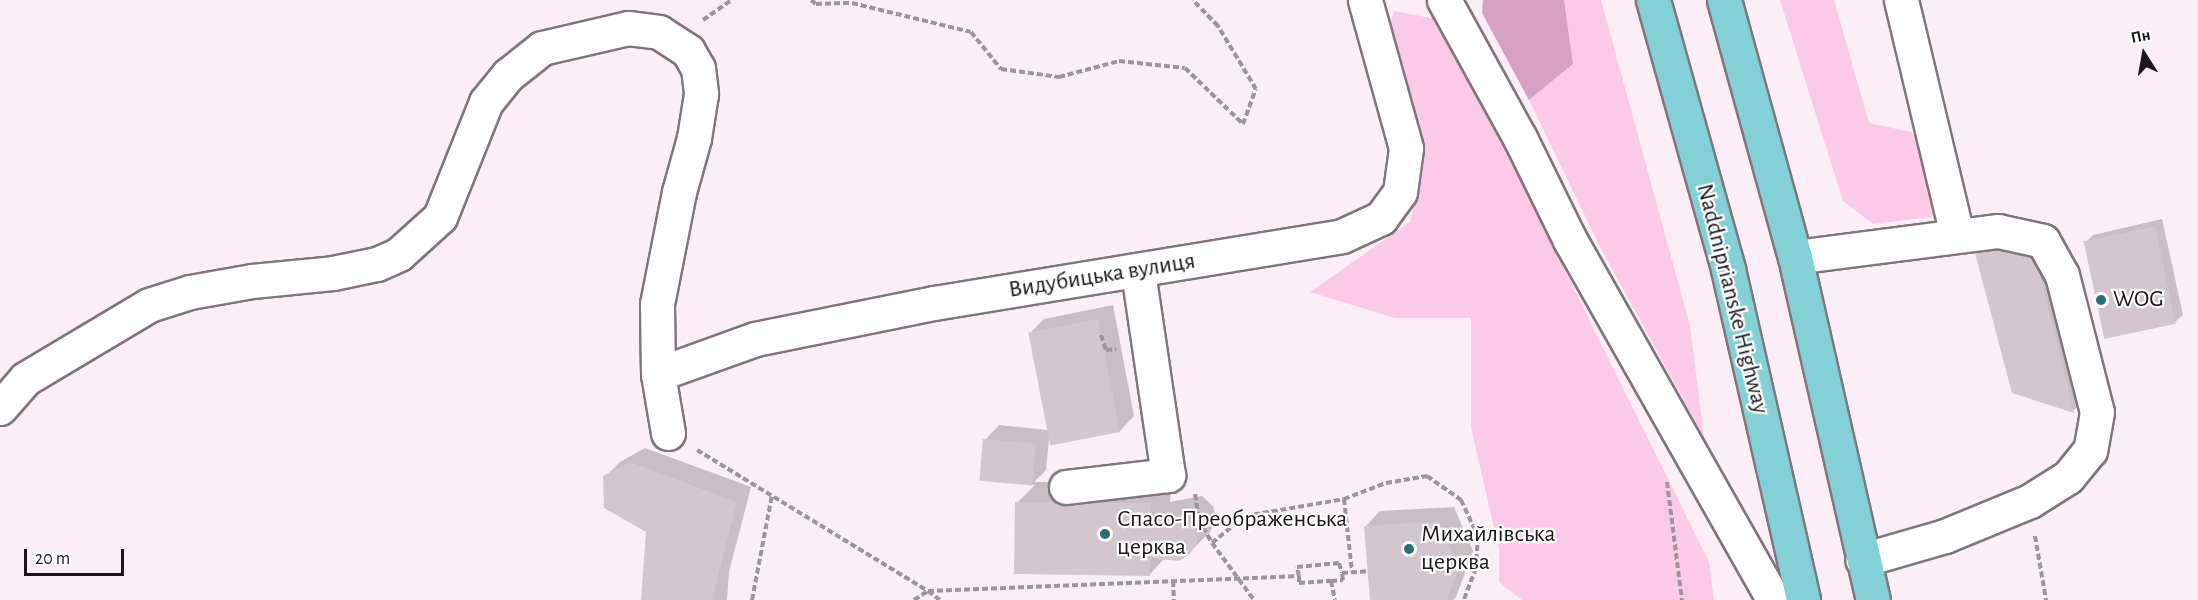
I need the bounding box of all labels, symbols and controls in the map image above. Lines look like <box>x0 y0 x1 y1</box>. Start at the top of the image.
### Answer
north arrow <box>2114 24 2174 84</box>
text: Пн <box>2129 27 2152 46</box>
street label: Naddniprianske Highway <box>1689 181 1775 417</box>
street label: Видубицька вулиця <box>1007 247 1197 305</box>
place label: WOG <box>2113 286 2164 314</box>
marker: WOG <box>2094 293 2108 307</box>
place label: Спасо-Преображенська церква <box>1117 506 1347 562</box>
place label: Михайлівська церква <box>1421 521 1555 577</box>
marker: Спасо-Преображенська церква <box>1098 527 1112 541</box>
scale bar <box>27 537 128 575</box>
marker: Михайлівська церква <box>1402 542 1416 556</box>
text: 20 m <box>35 550 70 568</box>

